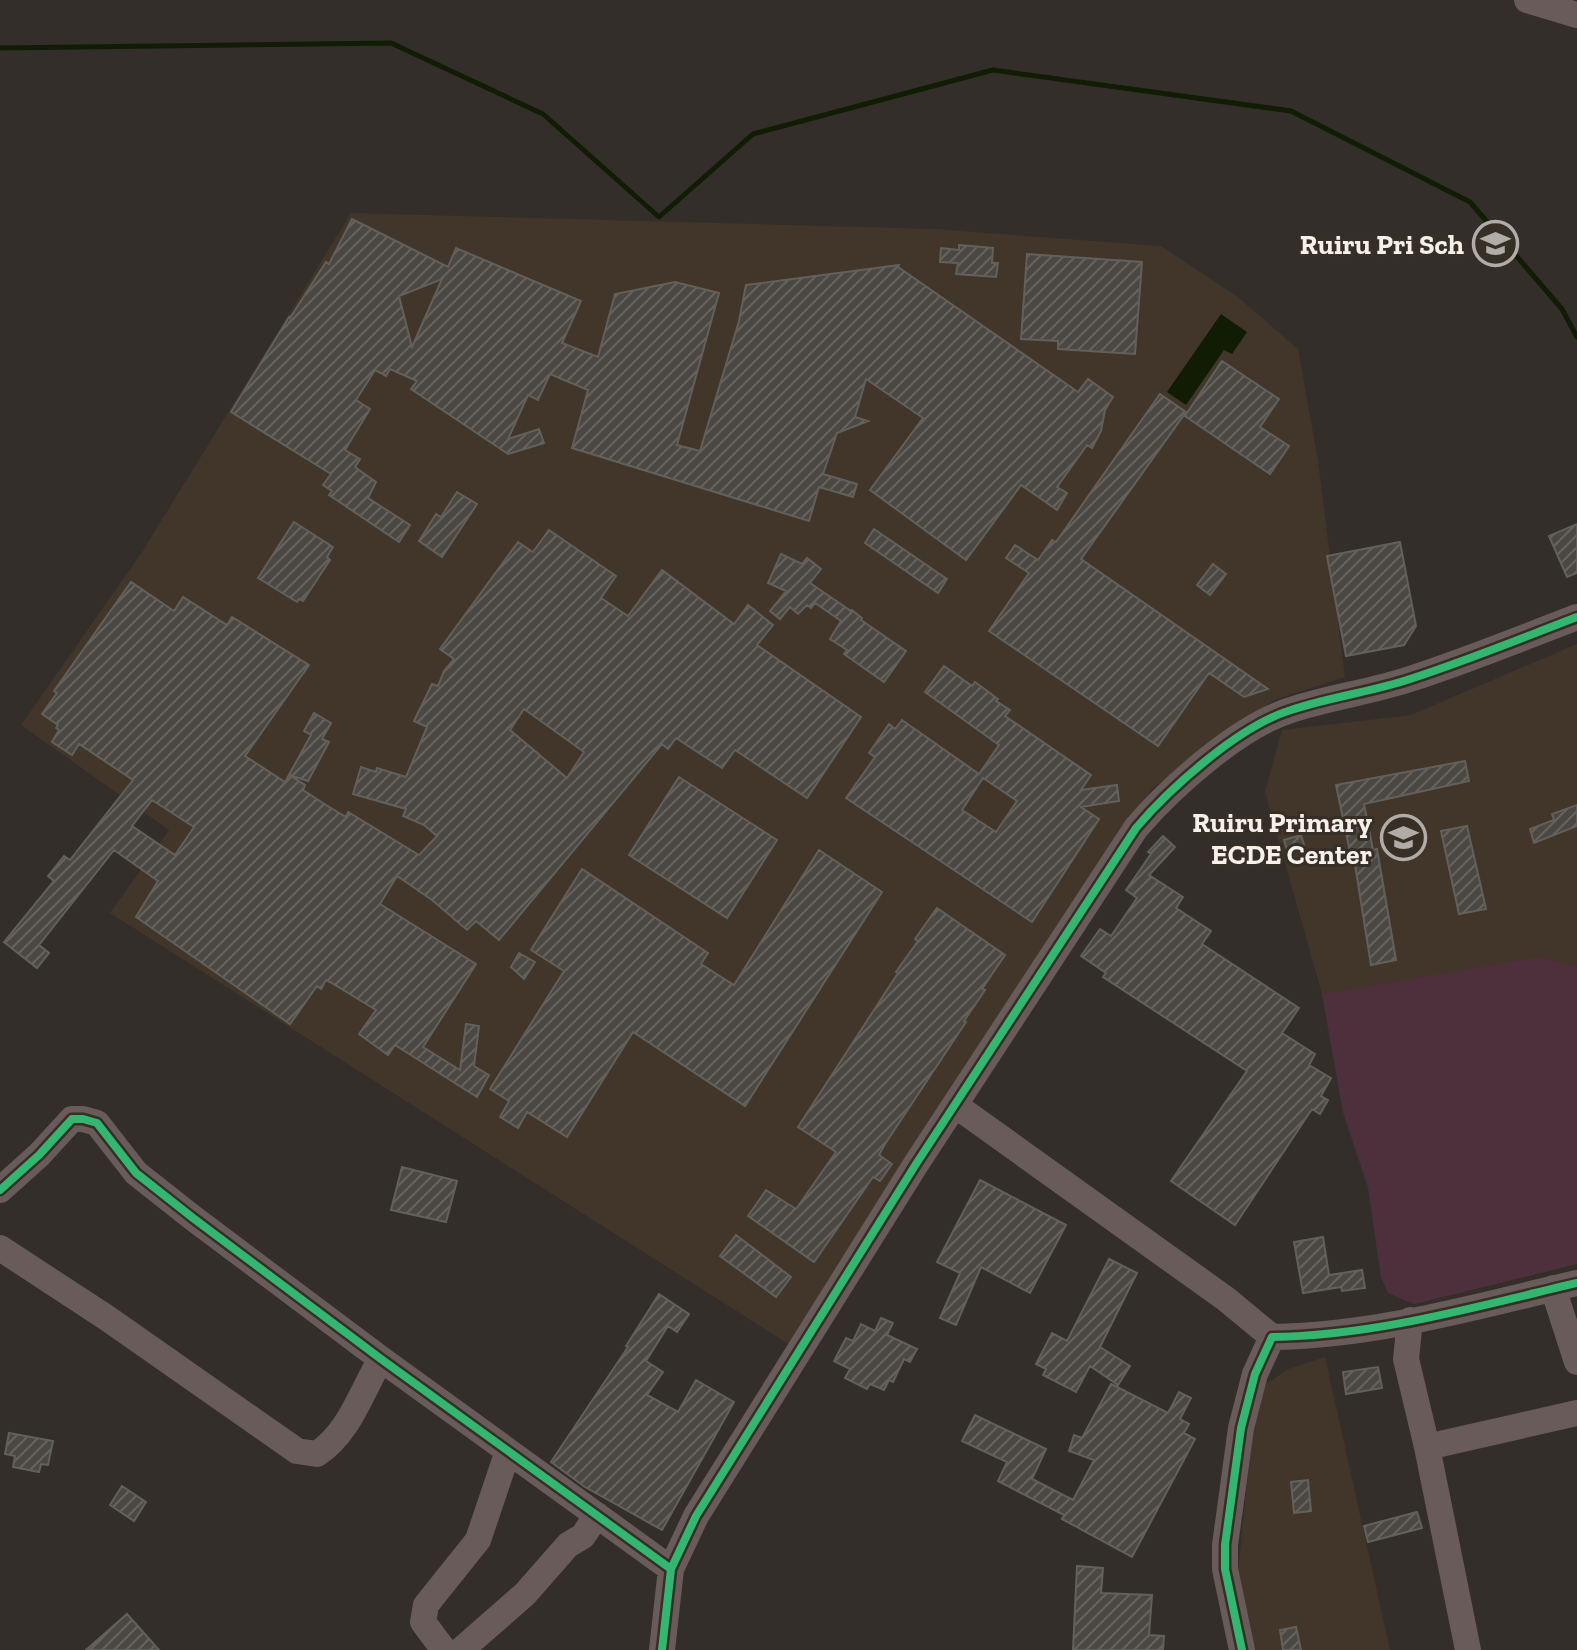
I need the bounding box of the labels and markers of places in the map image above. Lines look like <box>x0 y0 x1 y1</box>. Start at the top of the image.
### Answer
school or university icon: Ruiru Pri Sch <box>1471 220 1519 268</box>
place label: Ruiru Pri Sch <box>1300 228 1464 261</box>
place label: Ruiru Primary ECDE Center <box>1192 806 1372 871</box>
school or university icon: Ruiru Primary ECDE Center <box>1379 814 1427 862</box>

